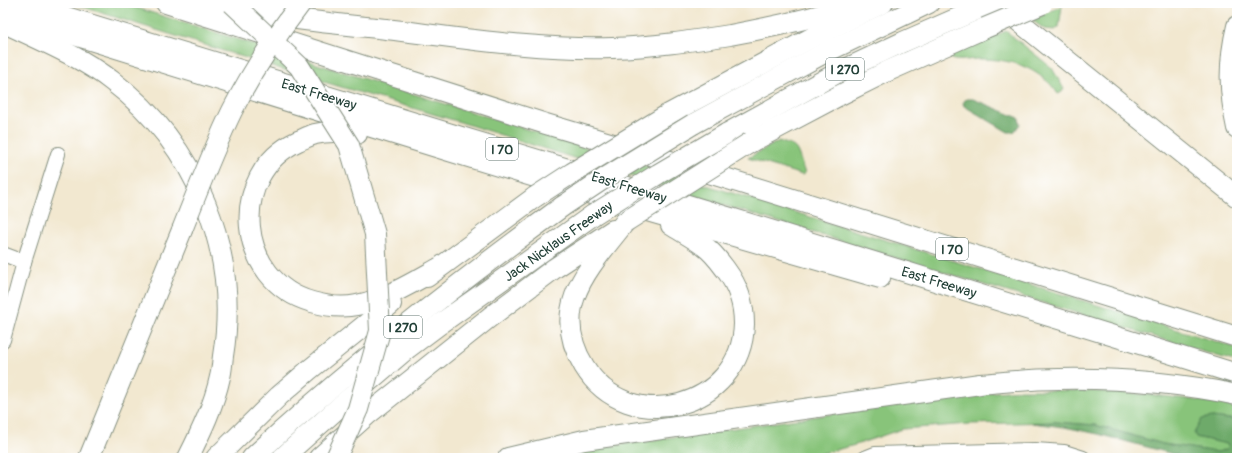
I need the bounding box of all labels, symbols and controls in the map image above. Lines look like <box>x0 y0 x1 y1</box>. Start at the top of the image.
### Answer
road number: I 270 <box>826 58 864 80</box>
street label: East Freeway <box>279 75 358 114</box>
road number: I 70 <box>486 138 518 160</box>
street label: East Freeway <box>589 168 668 207</box>
street label: Jack Nicklaus Freeway <box>501 197 616 285</box>
road number: I 70 <box>936 238 968 260</box>
street label: East Freeway <box>899 263 978 302</box>
road number: I 270 <box>384 316 422 338</box>

